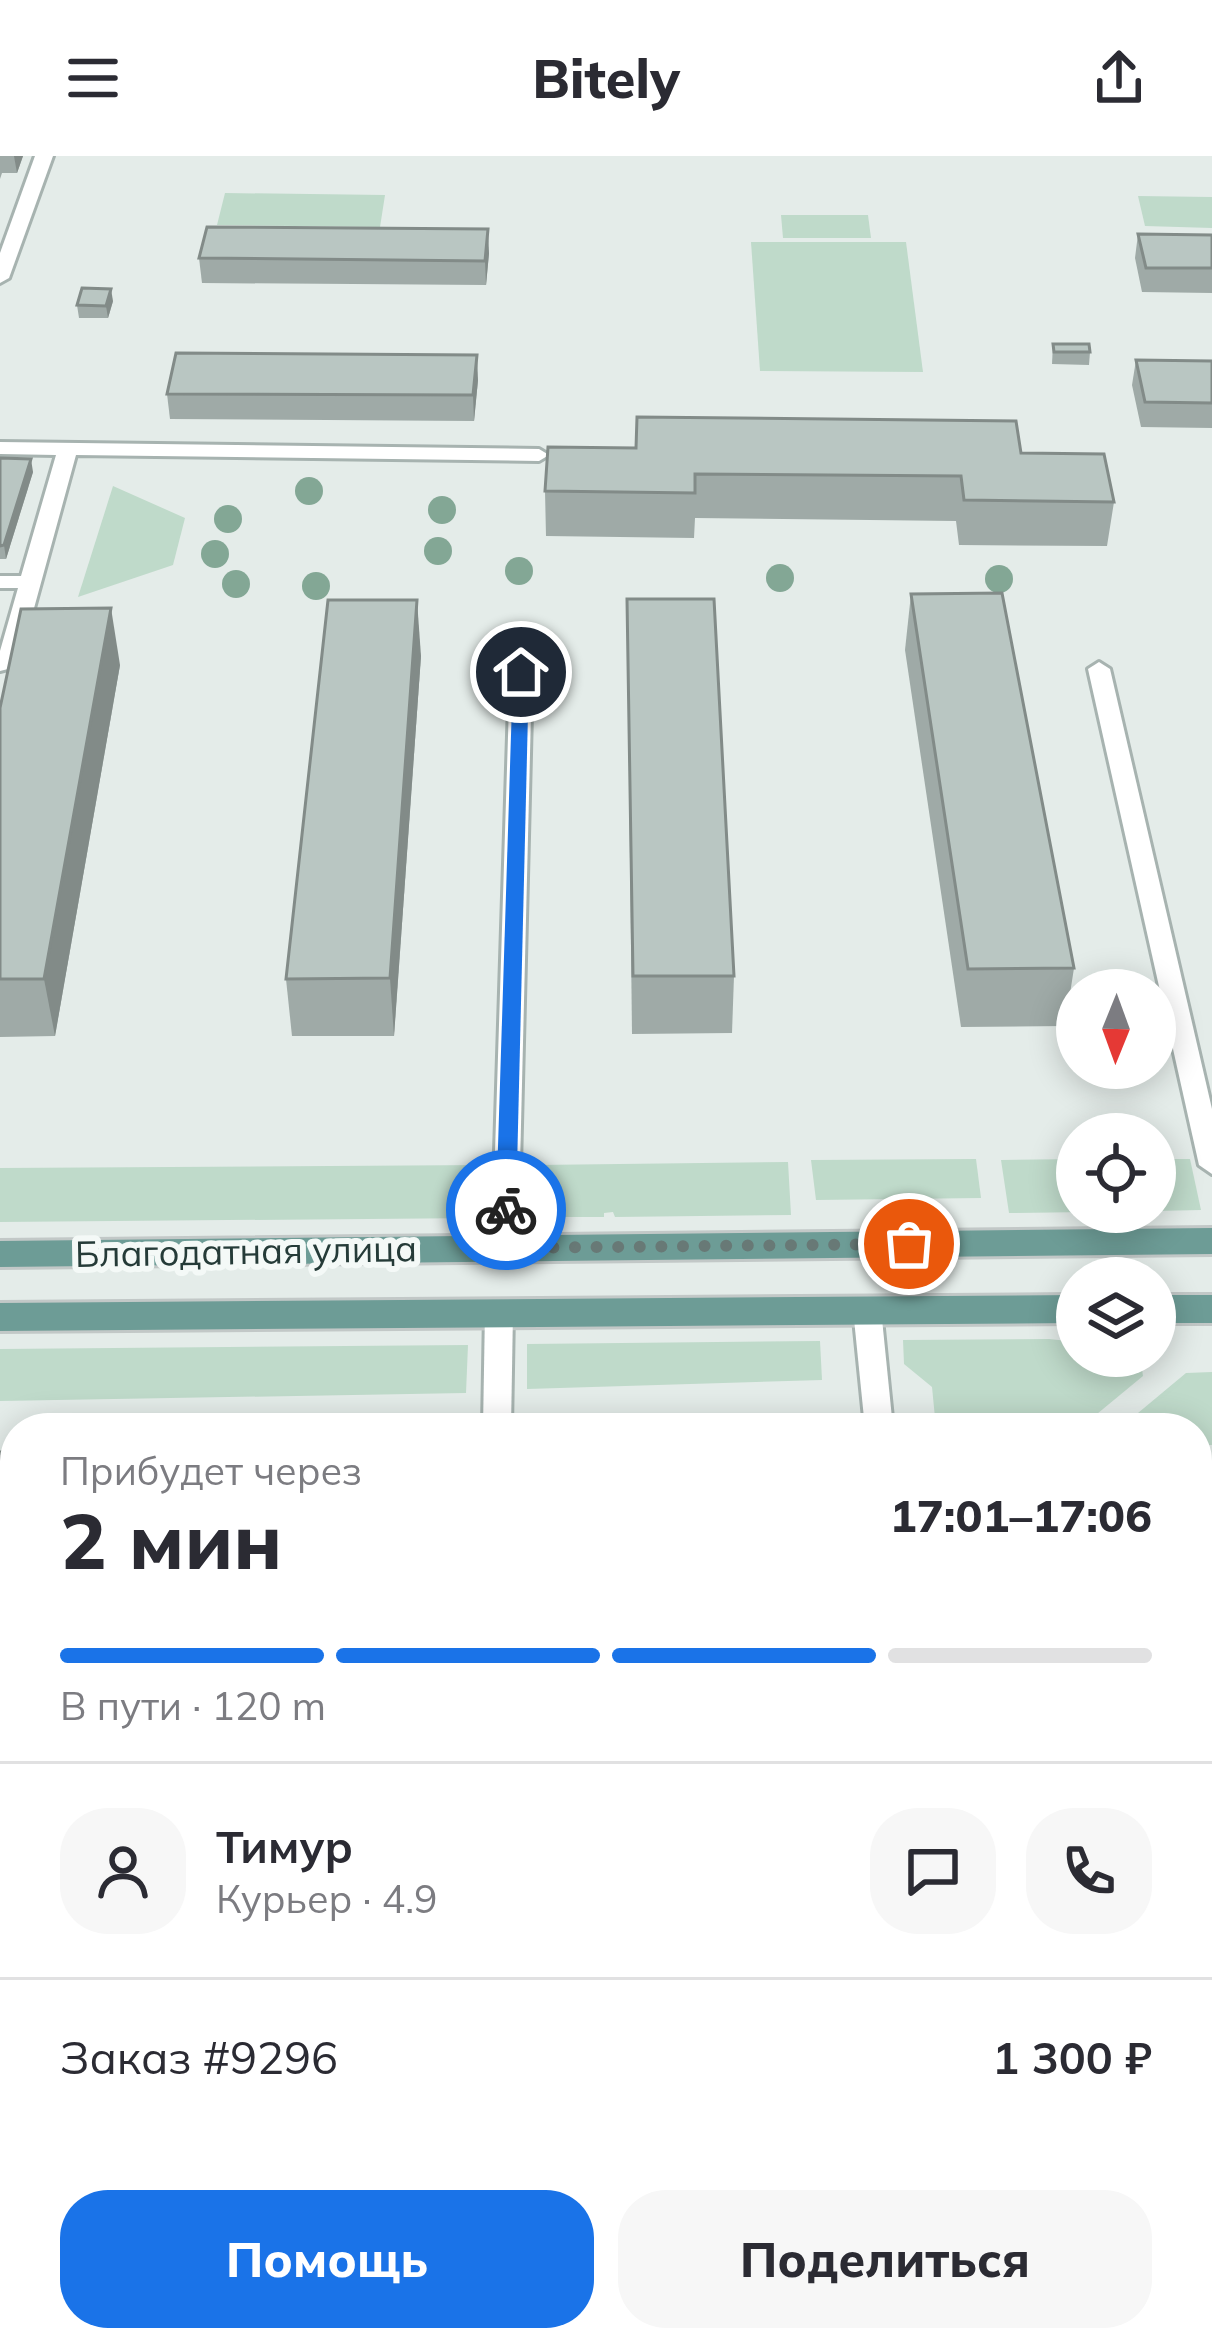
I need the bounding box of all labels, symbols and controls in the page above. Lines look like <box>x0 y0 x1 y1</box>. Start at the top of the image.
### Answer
text: Bitely <box>532 44 680 112</box>
icon: menu <box>60 45 126 111</box>
icon: share <box>1086 45 1152 111</box>
pin <box>470 621 572 723</box>
icon: home <box>488 639 554 705</box>
north arrow <box>1056 969 1176 1089</box>
map controls <box>1056 969 1176 1377</box>
button: locate <box>1056 1113 1176 1233</box>
courier <box>446 1150 566 1270</box>
icon: bike <box>473 1177 539 1243</box>
pin <box>858 1193 960 1295</box>
icon: bag <box>876 1211 942 1277</box>
street label: Благодатная улица <box>75 1225 417 1276</box>
button: layers <box>1056 1257 1176 1377</box>
text: Прибудет через <box>60 1446 362 1495</box>
text: 17:01–17:06 <box>890 1487 1152 1543</box>
text: 2 мин <box>60 1491 282 1589</box>
text: В пути · 120 m <box>60 1681 326 1730</box>
button: person <box>60 1808 186 1934</box>
button: chat <box>870 1808 996 1934</box>
button: phone <box>1026 1808 1152 1934</box>
text: Тимур <box>216 1818 353 1874</box>
text: Курьер · 4.9 <box>216 1874 437 1923</box>
text: Заказ #9296 <box>60 2029 338 2085</box>
text: 1 300 ₽ <box>992 2029 1152 2085</box>
button: Помощь <box>60 2190 594 2328</box>
button: Поделиться <box>618 2190 1152 2328</box>

